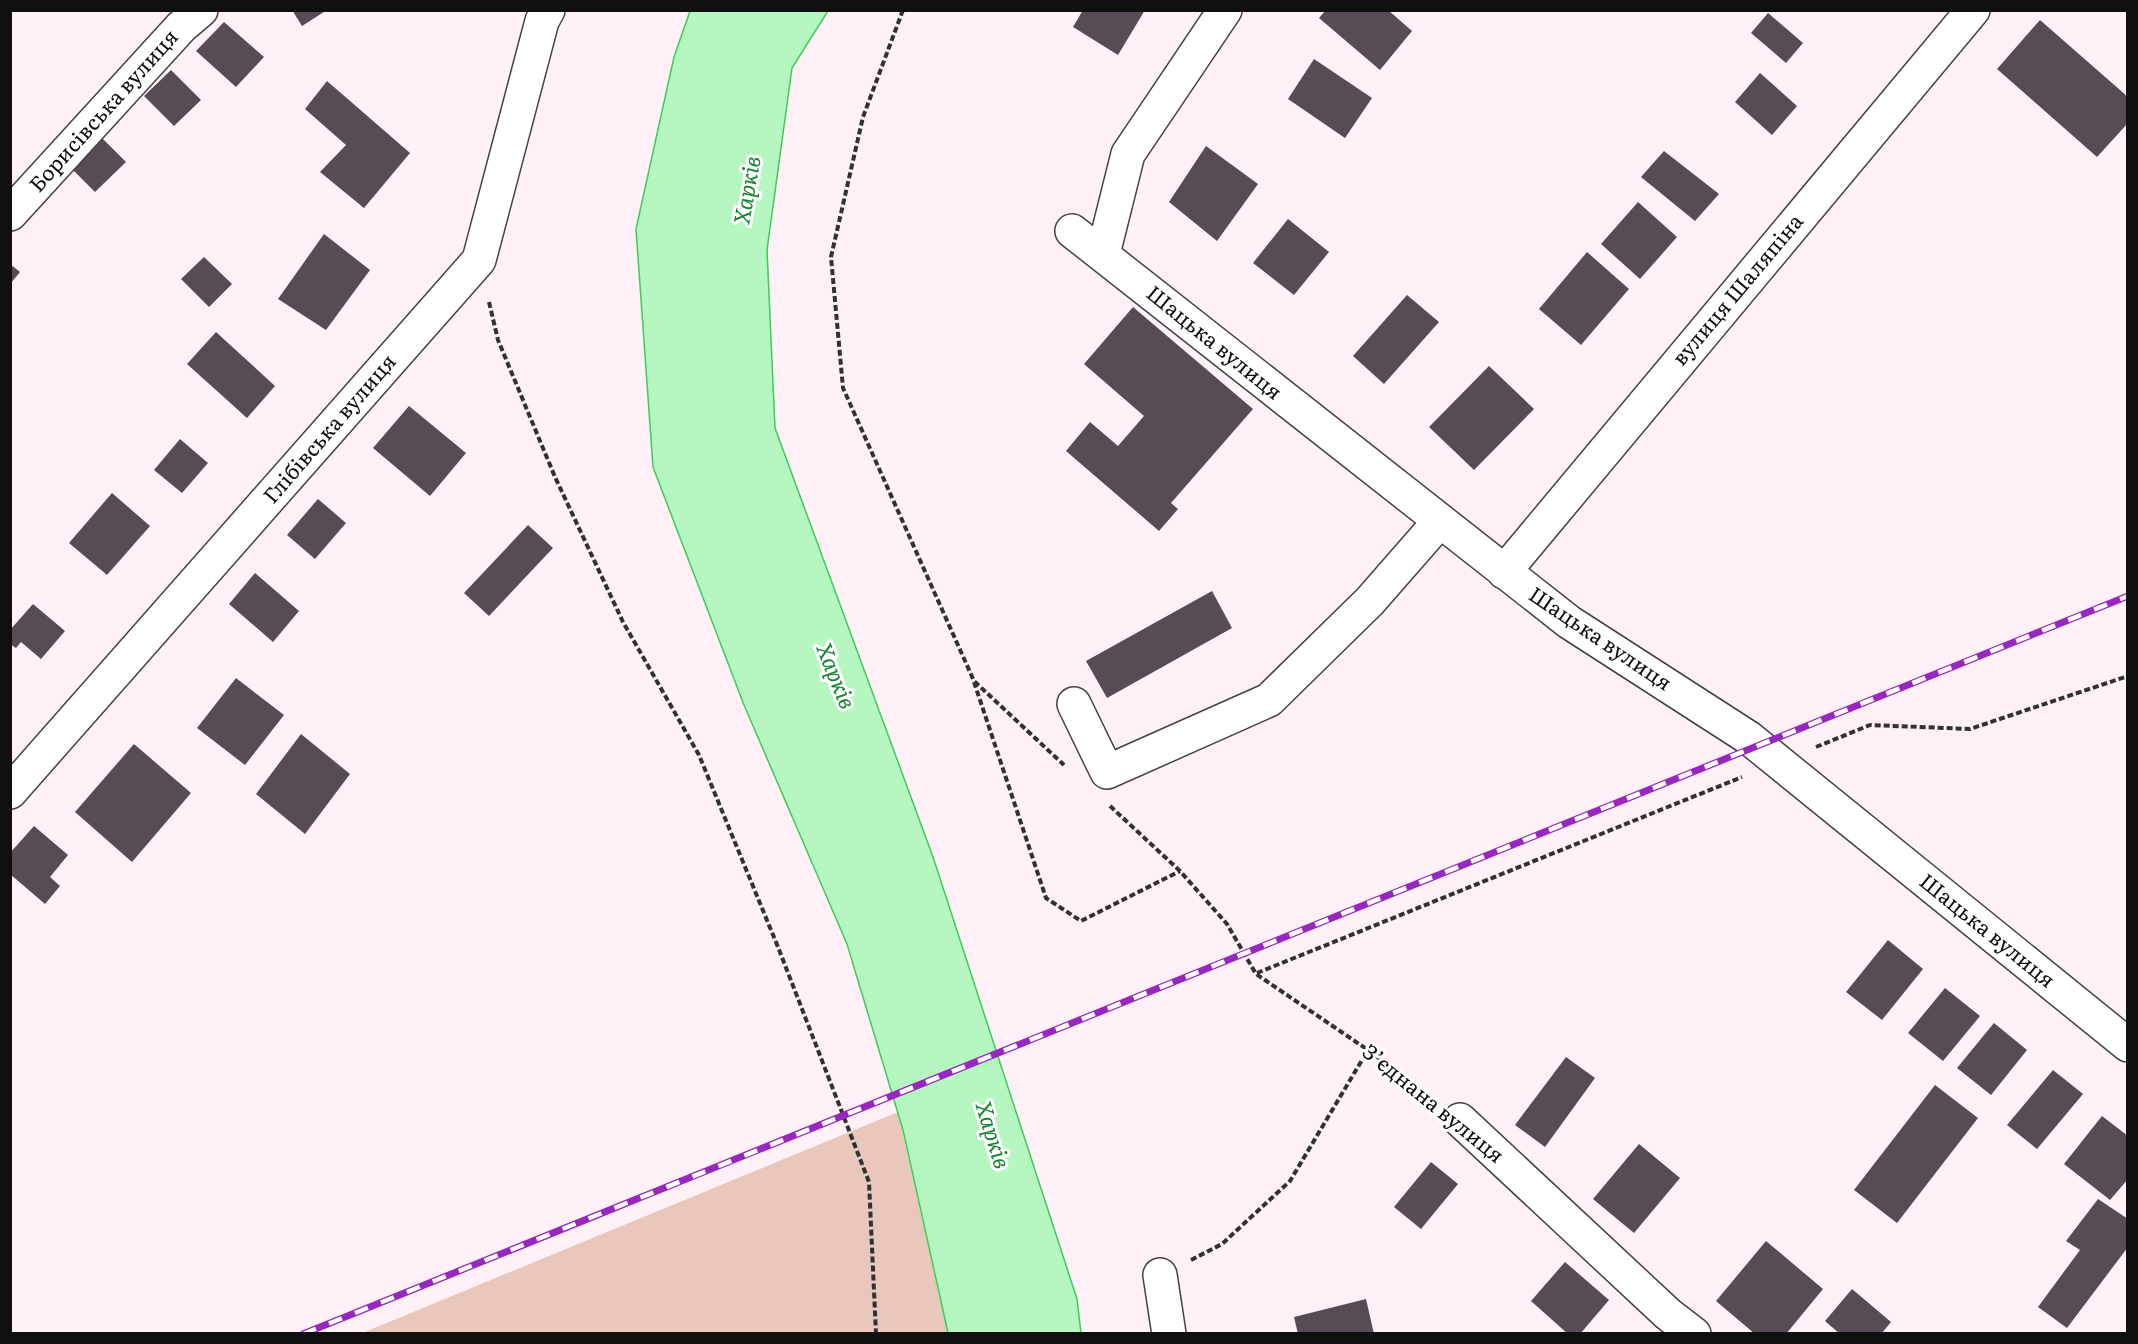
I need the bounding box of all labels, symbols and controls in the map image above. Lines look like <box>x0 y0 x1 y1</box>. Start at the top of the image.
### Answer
street label: Борисівська вулиця <box>20 21 184 198</box>
water label: Харків <box>723 153 768 226</box>
street label: вулиця Шаляпіна <box>1663 205 1809 371</box>
street label: Шацька вулиця <box>1141 277 1290 406</box>
street label: Глібівська вулиця <box>254 346 402 509</box>
street label: Шацька вулиця <box>1524 577 1679 696</box>
water label: Харків <box>809 637 866 713</box>
street label: Шацька вулиця <box>1914 865 2063 994</box>
street label: З’єднана вулиця <box>1357 1035 1512 1169</box>
water label: Харків <box>969 1097 1020 1172</box>

